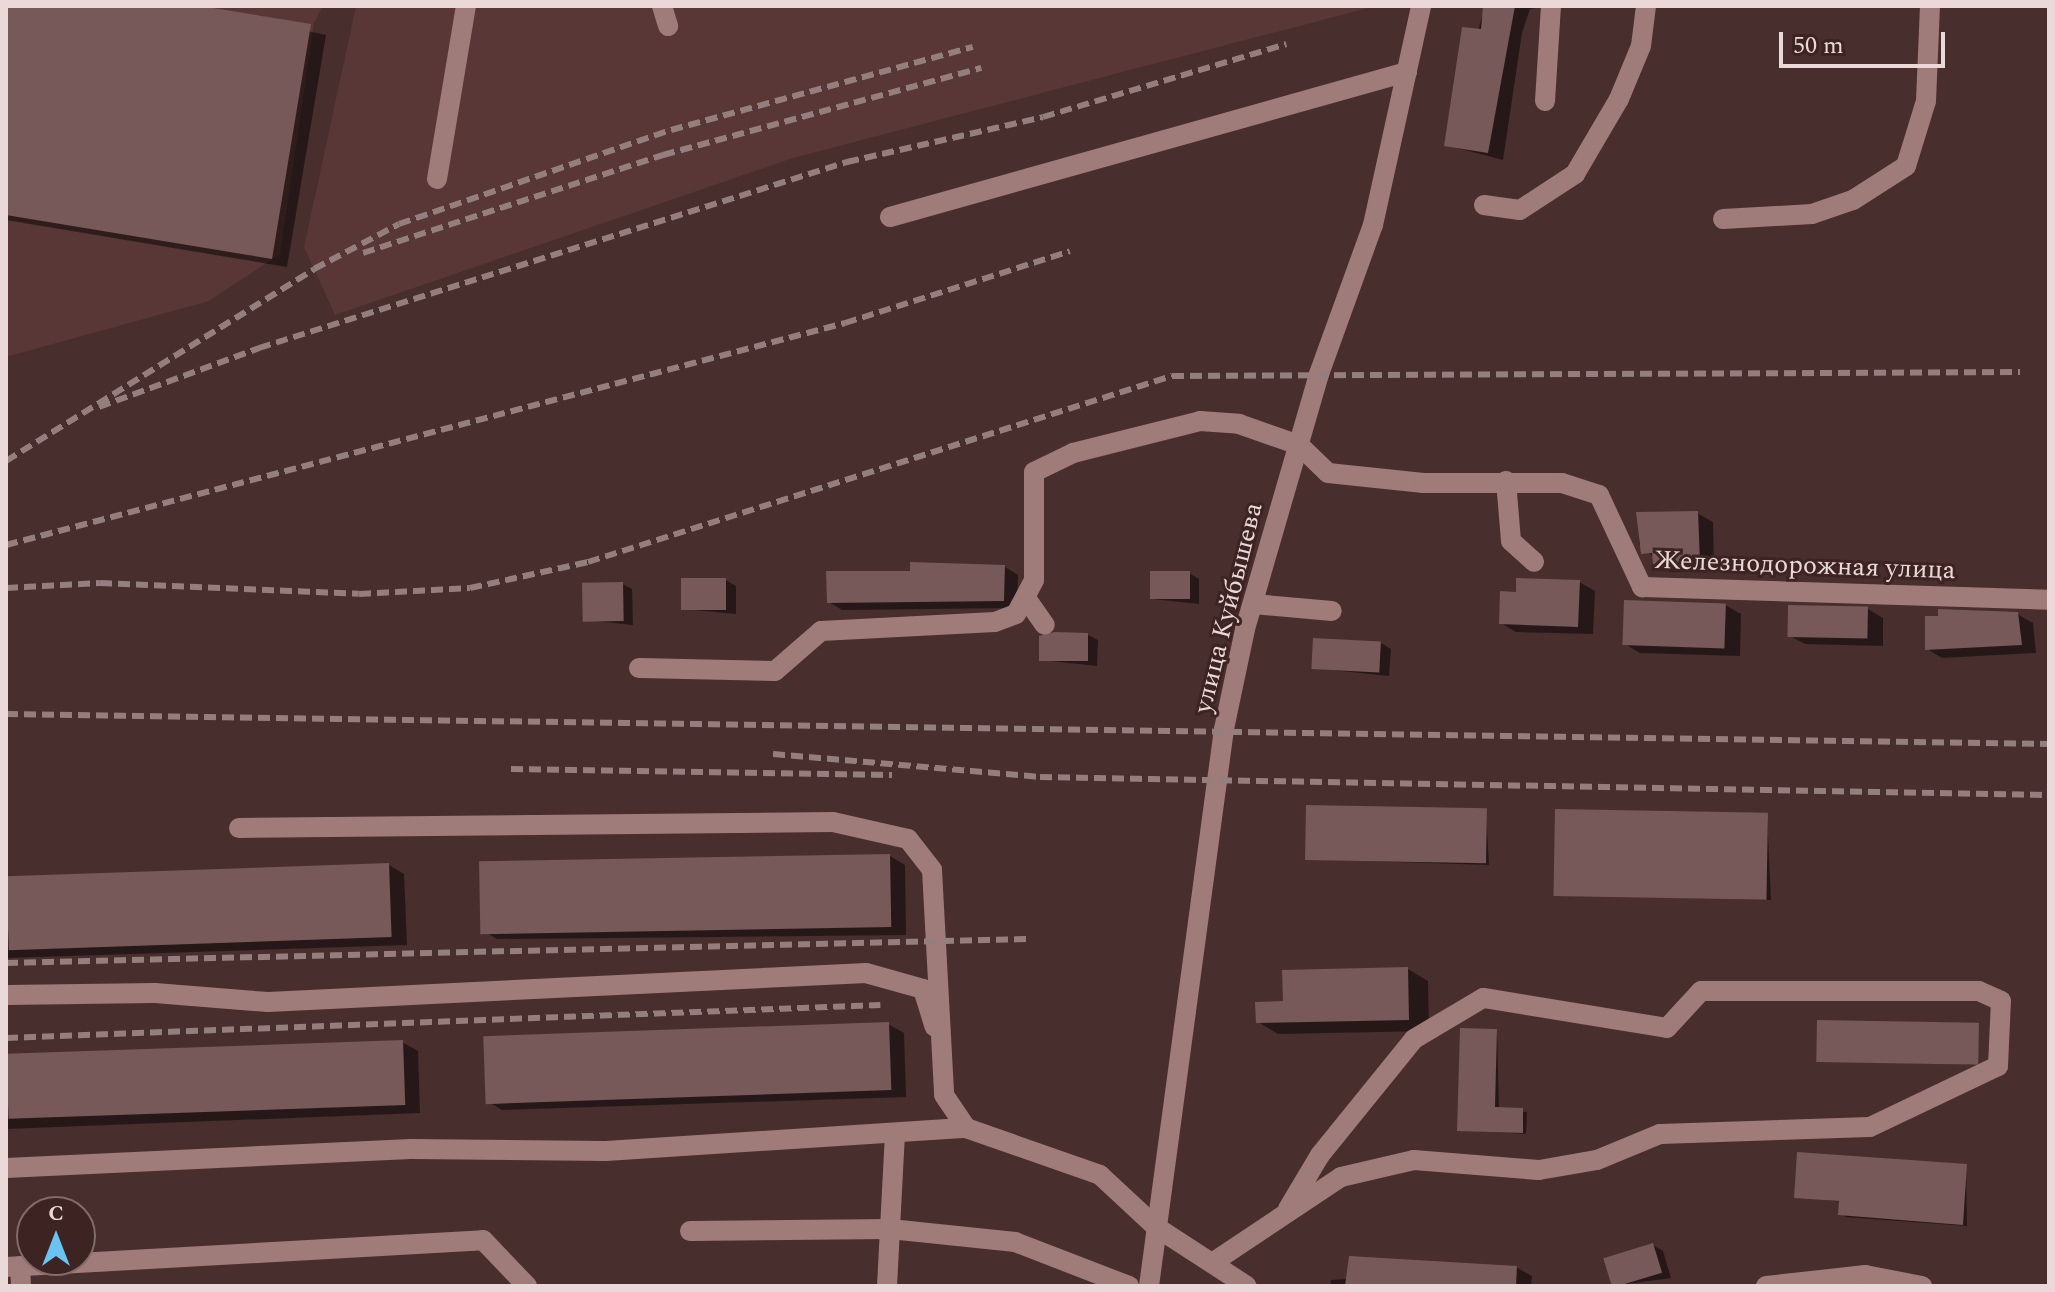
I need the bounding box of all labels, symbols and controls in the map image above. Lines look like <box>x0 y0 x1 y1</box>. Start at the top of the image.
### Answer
scale bar <box>1783 16 1949 66</box>
text: 50 m <box>1793 28 1844 64</box>
street label: улица Куйбышева <box>1188 500 1270 716</box>
street label: Железнодорожная улица <box>1654 545 1956 587</box>
north arrow <box>16 1196 96 1276</box>
text: С <box>48 1197 64 1230</box>

